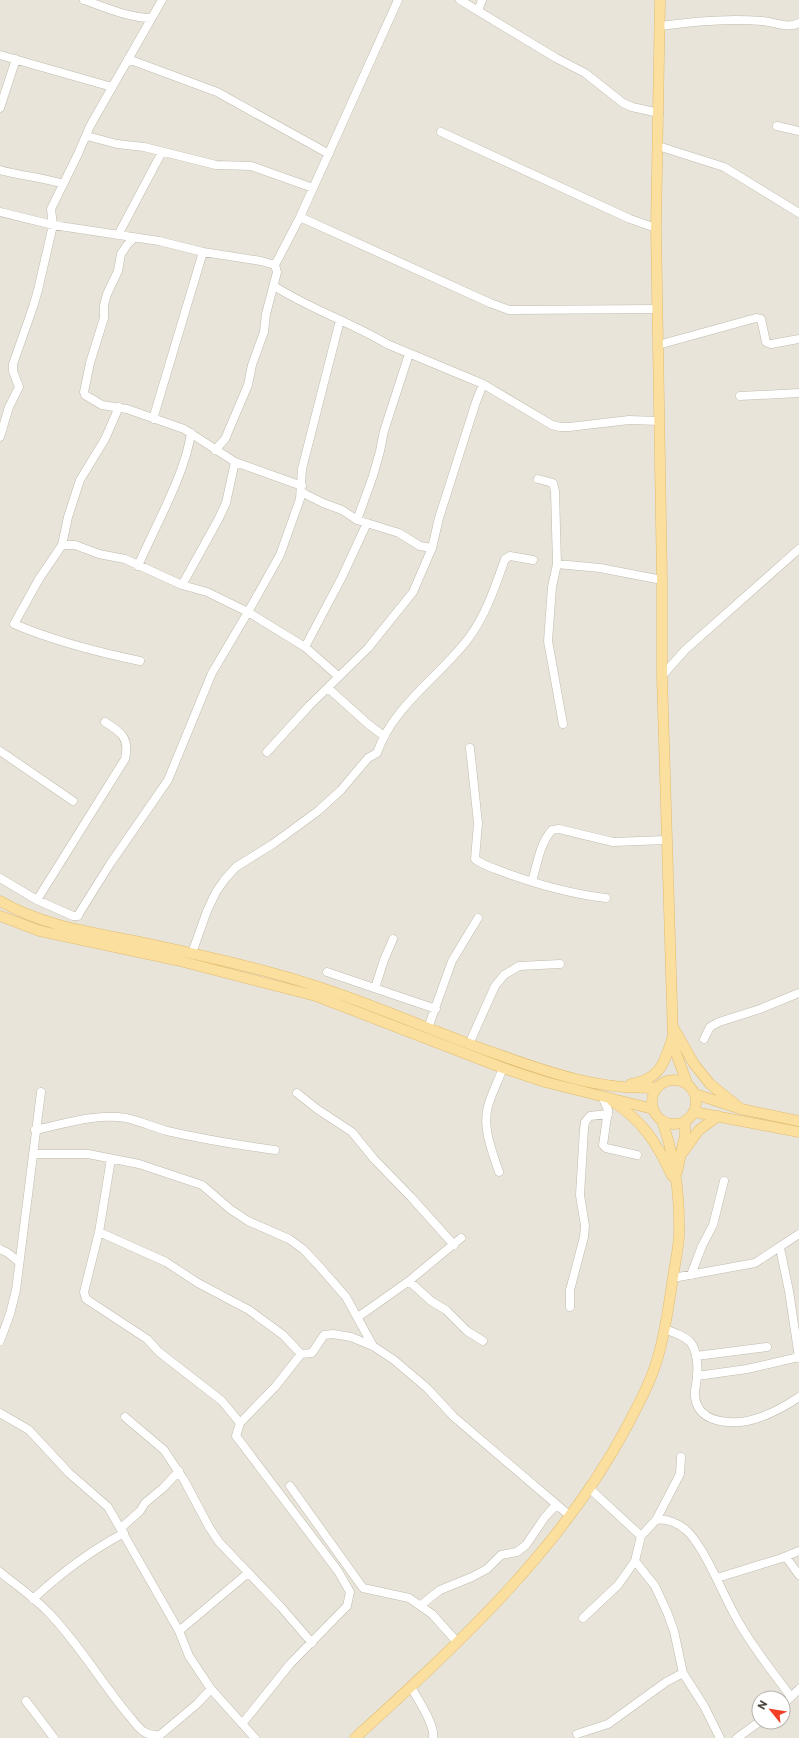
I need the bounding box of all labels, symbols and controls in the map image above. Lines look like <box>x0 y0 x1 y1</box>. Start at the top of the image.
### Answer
north arrow <box>751 1690 791 1730</box>
text: N <box>754 1698 770 1712</box>

